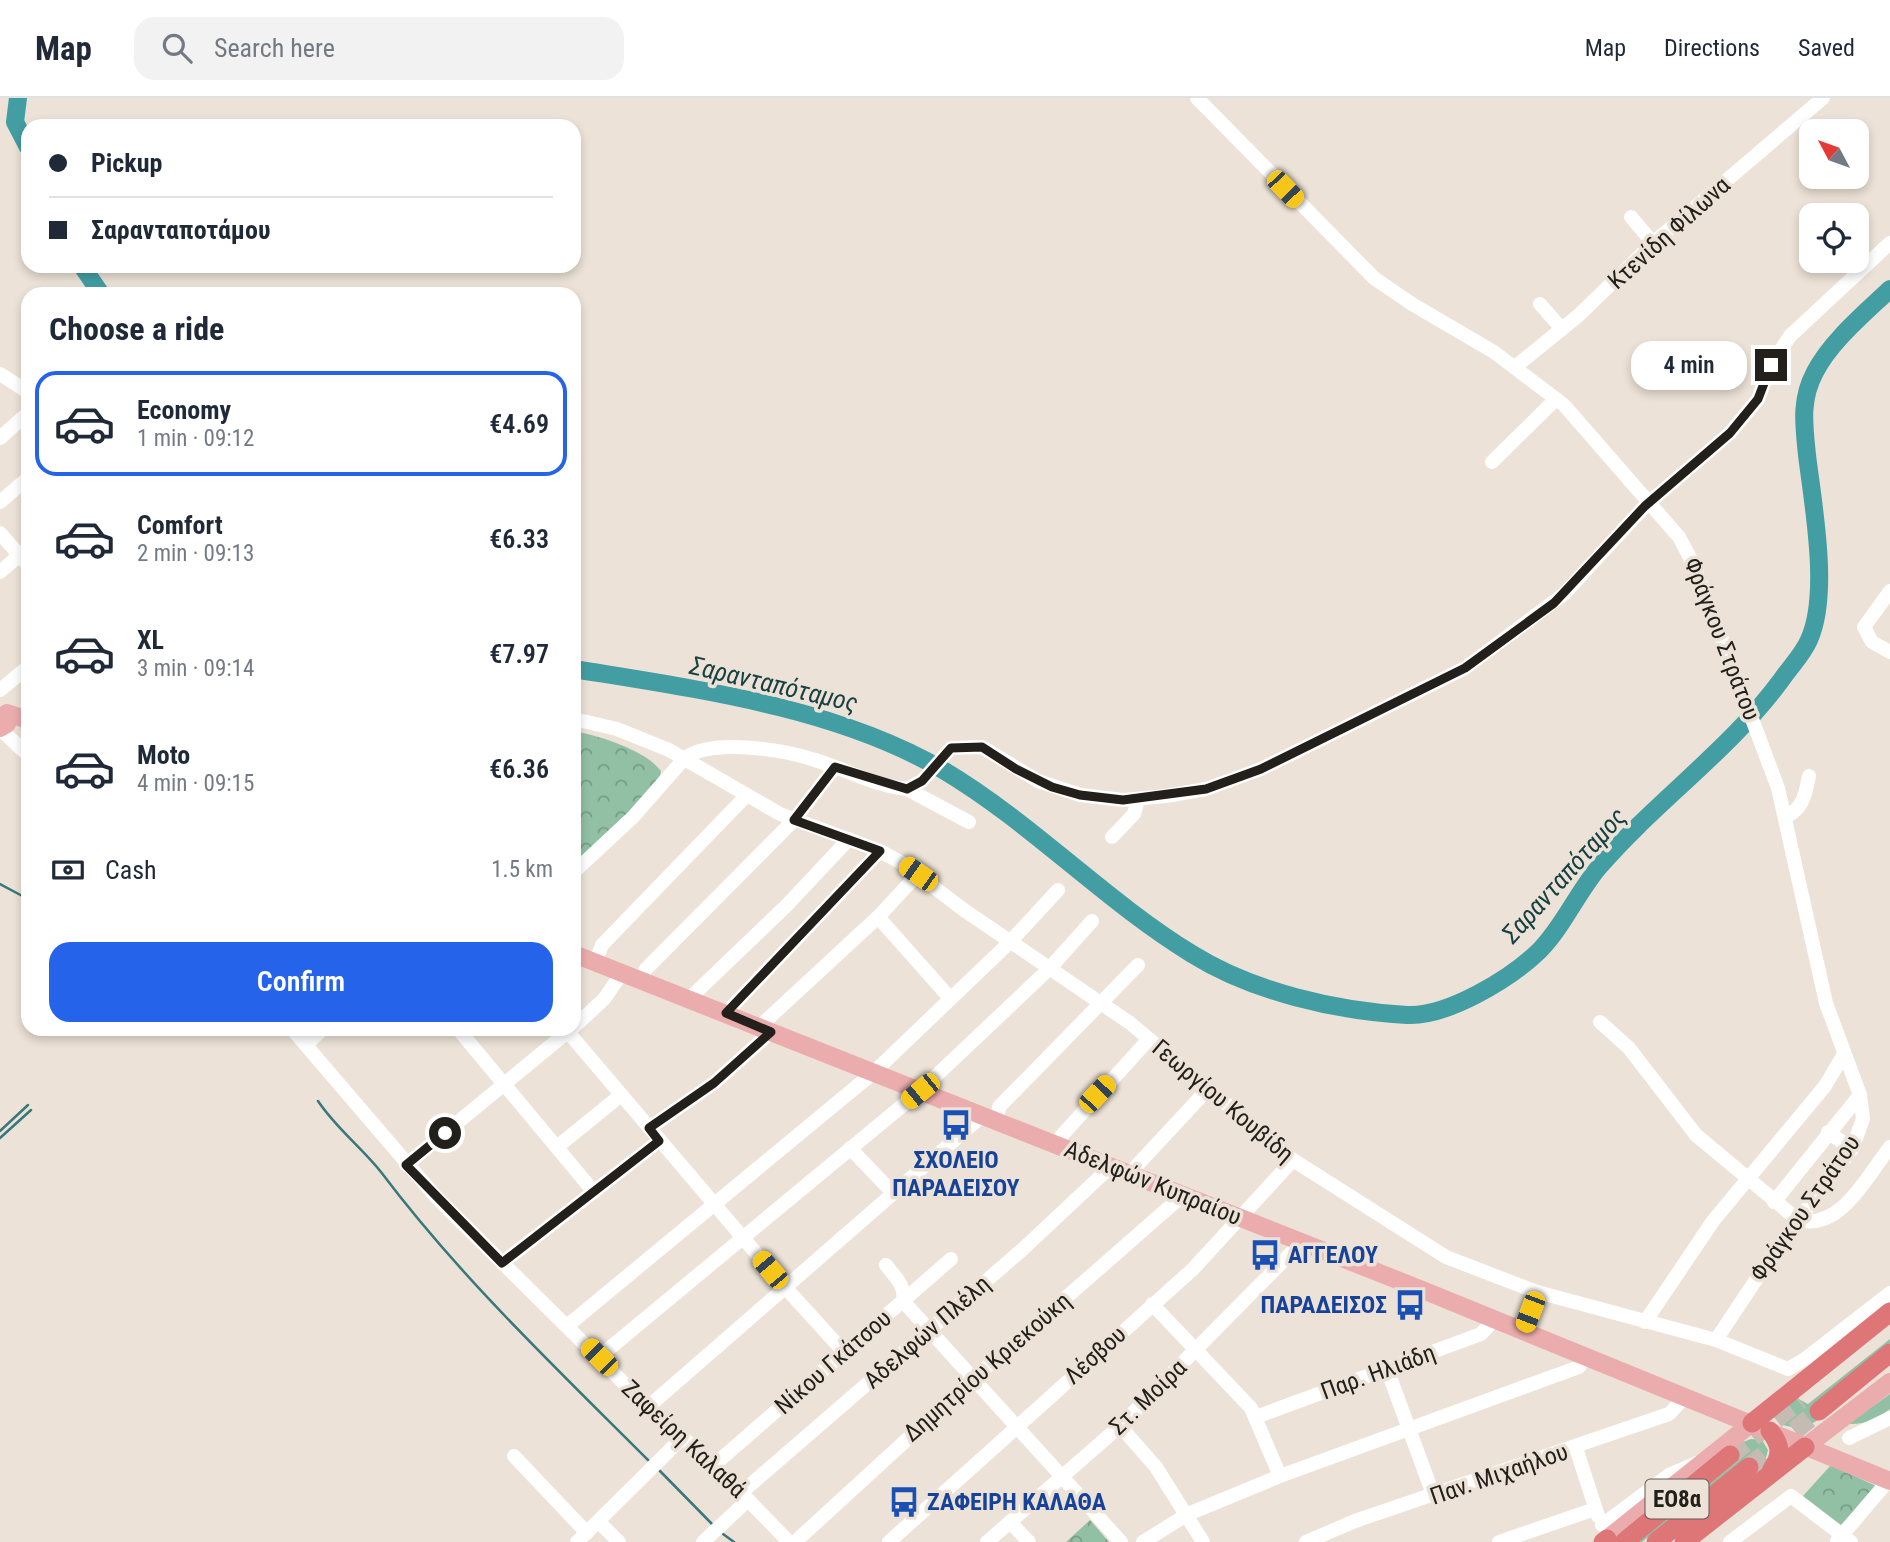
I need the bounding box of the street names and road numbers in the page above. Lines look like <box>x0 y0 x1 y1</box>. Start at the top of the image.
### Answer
street label: Κτενίδη Φίλωνα <box>1602 171 1736 295</box>
street label: Φράγκου Στράτου <box>1678 554 1766 724</box>
street label: Γεωργίου Κουβίδη <box>1147 1034 1299 1168</box>
street label: Φράγκου Στράτου <box>1744 1130 1866 1286</box>
street label: Αδελφών Κυπραίου <box>1061 1135 1245 1231</box>
street label: Αδελφών Πλέλη <box>858 1270 996 1394</box>
street label: Δημητρίου Κριεκούκη <box>898 1287 1076 1447</box>
street label: Νίκου Γκάτσου <box>769 1304 897 1420</box>
street label: Λέσβου <box>1058 1320 1132 1390</box>
street label: Παρ. Ηλιάδη <box>1317 1338 1439 1406</box>
street label: Στ. Μοίρα <box>1104 1353 1192 1440</box>
street label: Ζαφείρη Καλαθά <box>616 1374 752 1504</box>
street label: Παν. Μιχαήλου <box>1426 1437 1572 1511</box>
road number: ΕΟ8α <box>1646 1480 1708 1518</box>

